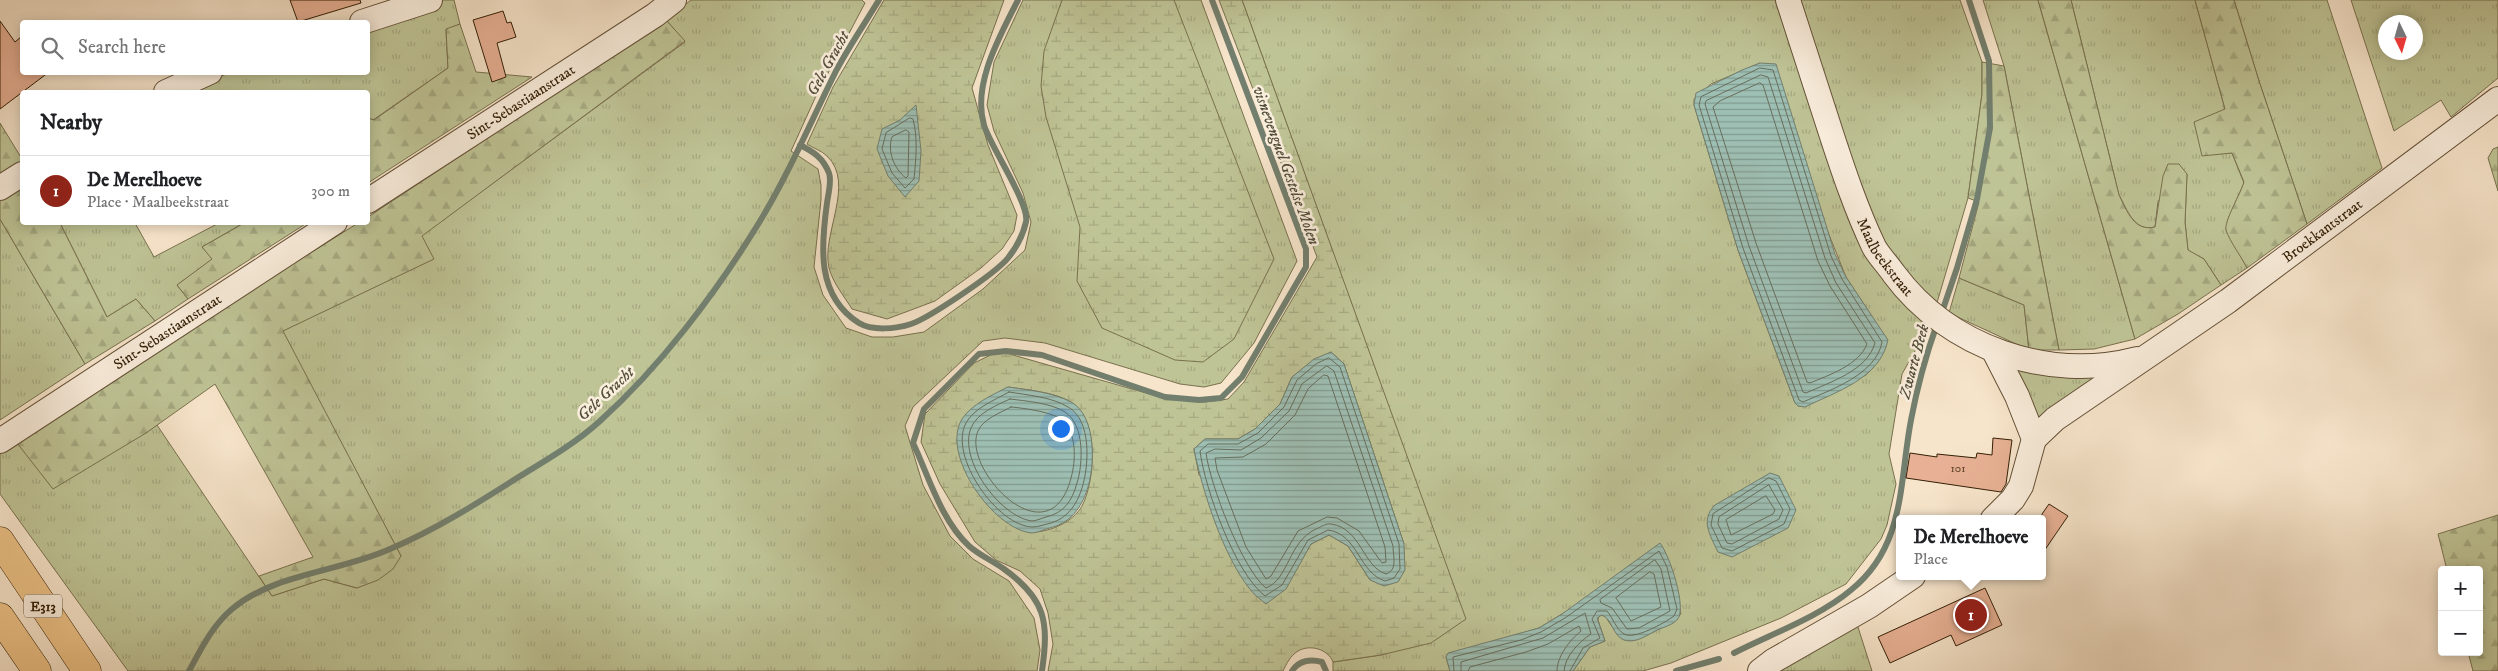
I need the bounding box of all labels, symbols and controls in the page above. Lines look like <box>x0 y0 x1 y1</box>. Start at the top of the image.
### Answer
north arrow <box>2378 15 2423 60</box>
search box <box>20 20 370 75</box>
water label: Gele Gracht <box>802 27 854 99</box>
icon: search <box>38 34 66 62</box>
text: Search here <box>78 36 166 59</box>
street label: Sint-Sebastiaanstraat <box>463 60 579 144</box>
water label: visnevenguel Gestelse Molen <box>1248 83 1324 248</box>
text: Nearby <box>40 110 102 136</box>
text: De Merelhoeve <box>87 169 202 192</box>
text: 1 <box>53 181 59 201</box>
text: 300 m <box>311 181 350 201</box>
text: Place · Maalbeekstraat <box>87 192 229 212</box>
street label: Broekkantstraat <box>2279 195 2366 267</box>
street label: Maalbeekstraat <box>1852 215 1918 301</box>
street label: Sint-Sebastiaanstraat <box>110 290 225 374</box>
water label: Zwarte Beek <box>1894 322 1934 402</box>
water label: Gele Gracht <box>573 362 639 425</box>
your location <box>1048 416 1074 442</box>
house number: 101 <box>1950 461 1966 476</box>
popup <box>1896 515 2046 580</box>
text: De Merelhoeve <box>1914 526 2028 549</box>
text: Place <box>1914 549 1948 569</box>
map controls <box>2438 566 2483 656</box>
button: + <box>2438 566 2483 611</box>
road number: E313 <box>24 594 62 618</box>
pin: 1 <box>1955 596 1987 634</box>
button: − <box>2438 611 2483 656</box>

